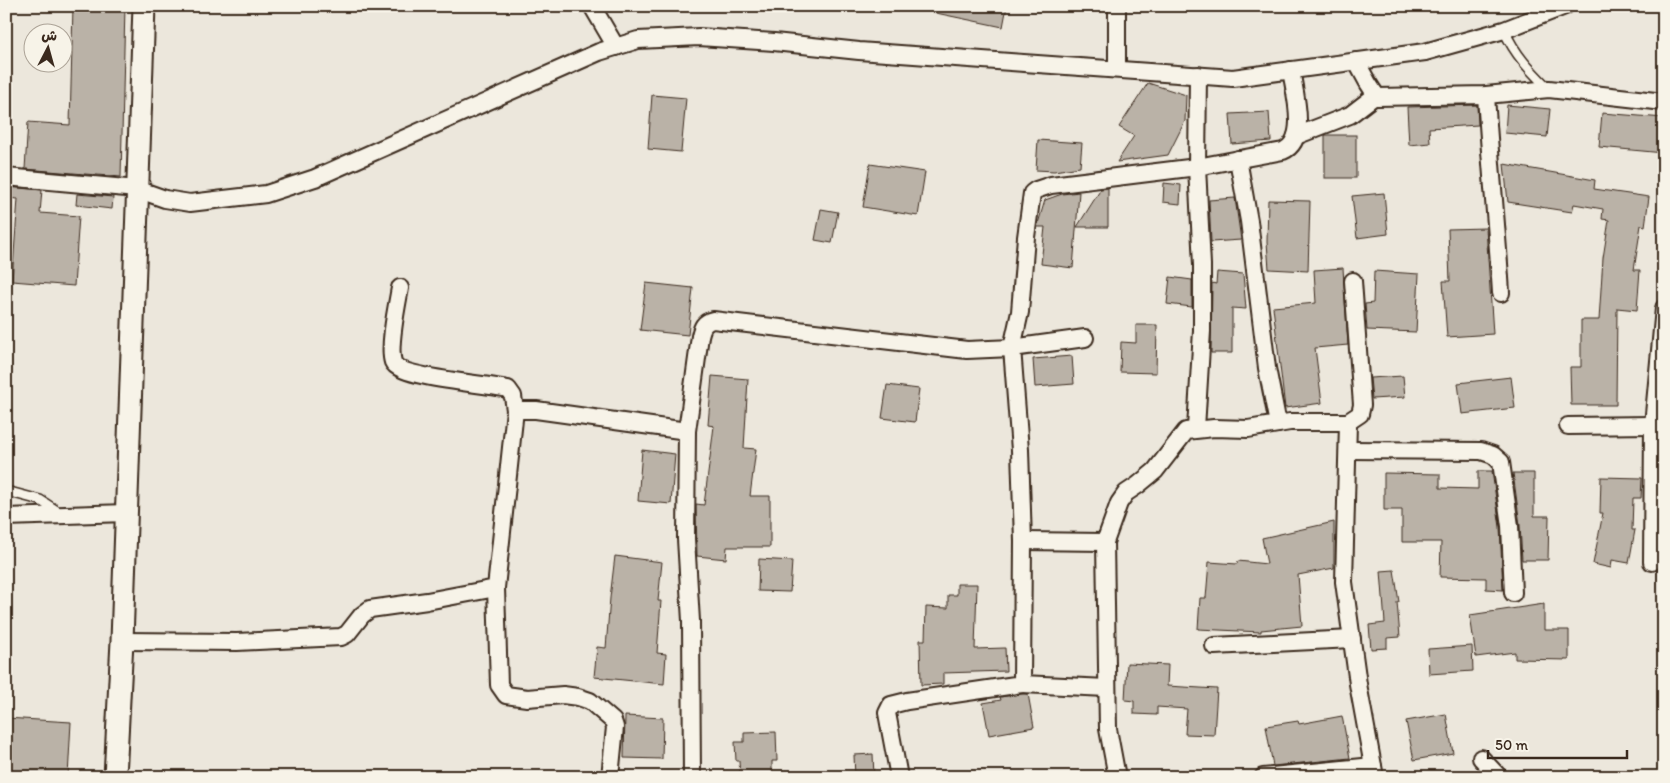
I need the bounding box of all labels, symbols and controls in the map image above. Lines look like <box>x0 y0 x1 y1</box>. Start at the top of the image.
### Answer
north arrow <box>22 22 72 72</box>
text: ش <box>41 26 58 45</box>
scale bar <box>1488 728 1626 760</box>
text: 50 m <box>1495 736 1528 754</box>

